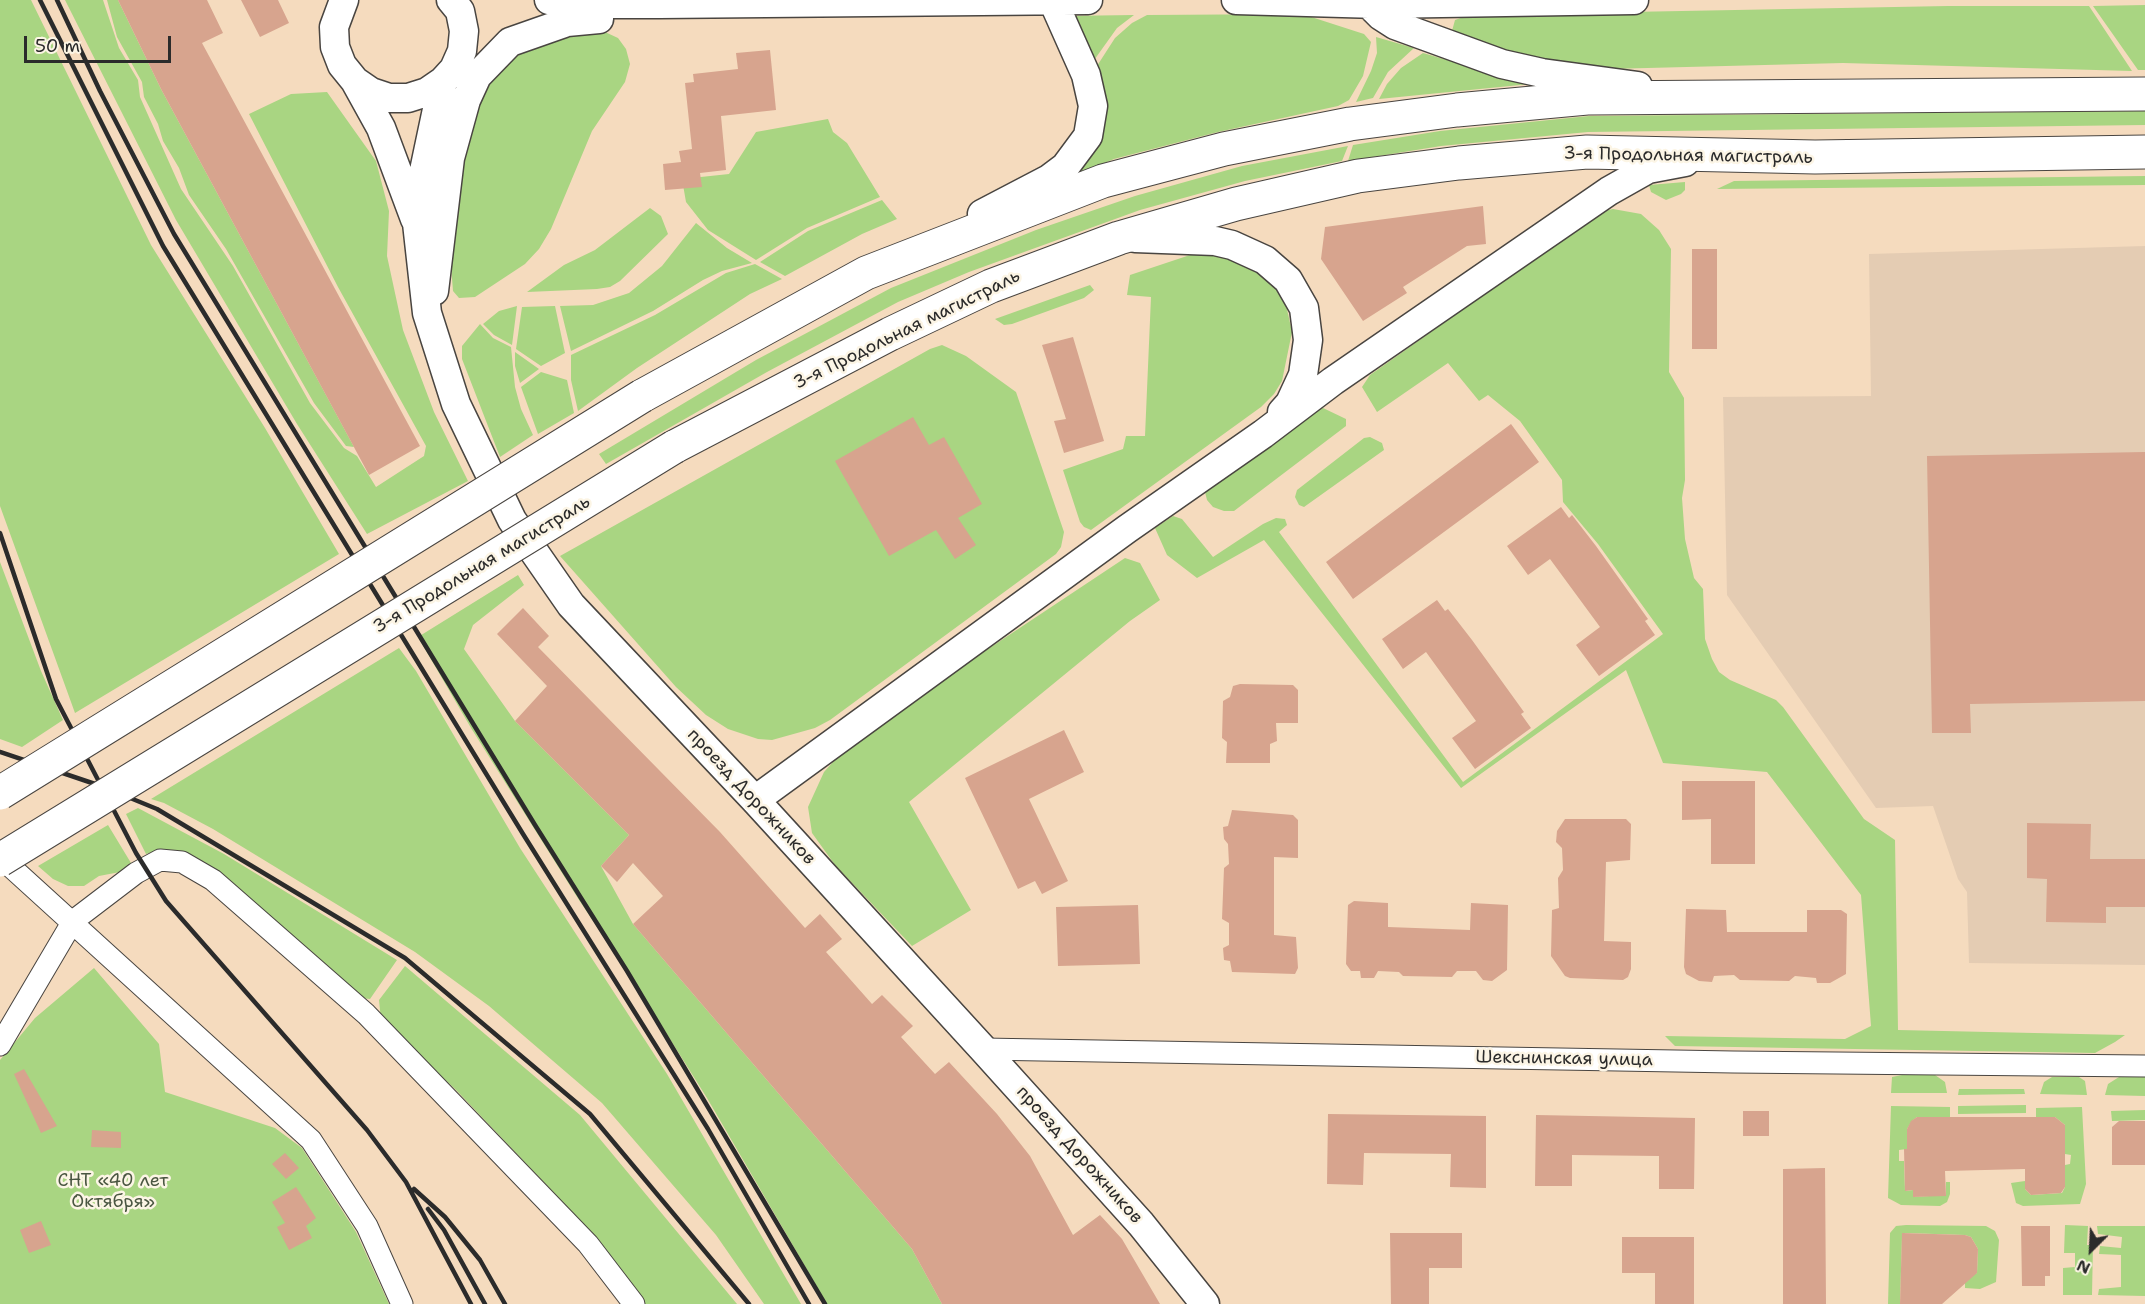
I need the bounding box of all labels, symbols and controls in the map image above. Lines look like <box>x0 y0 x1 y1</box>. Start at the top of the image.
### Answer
scale bar <box>27 24 174 62</box>
text: 50 m <box>35 34 80 58</box>
street label: 3-я Продольная магистраль <box>1563 143 1813 169</box>
street label: 3-я Продольная магистраль <box>790 266 1024 394</box>
street label: 3-я Продольная магистраль <box>370 491 594 639</box>
street label: проезд Дорожников <box>682 724 820 870</box>
street label: Шекснинская улица <box>1475 1047 1653 1071</box>
street label: проезд Дорожников <box>1011 1082 1147 1228</box>
park label: СНТ «40 лет Октября» <box>57 1170 169 1212</box>
north arrow <box>2061 1220 2121 1280</box>
text: N <box>2073 1255 2094 1279</box>

